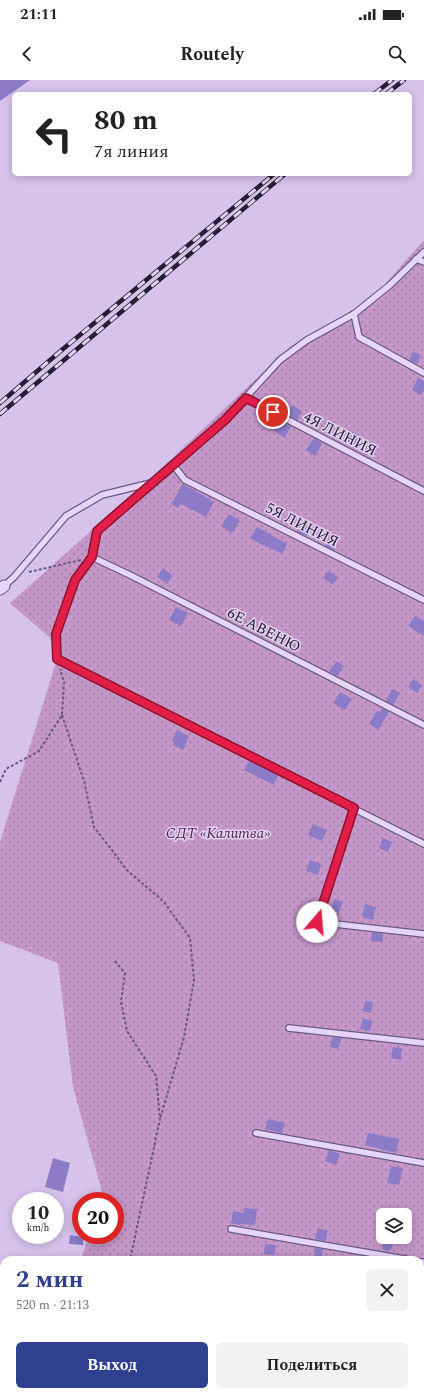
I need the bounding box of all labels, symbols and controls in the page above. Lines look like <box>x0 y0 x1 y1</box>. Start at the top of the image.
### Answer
text: 21:11 <box>20 3 58 26</box>
text: Routely <box>180 41 244 68</box>
icon: back <box>16 43 38 65</box>
icon: search <box>386 43 408 65</box>
text: 80 m <box>94 99 158 142</box>
icon: left <box>28 108 80 160</box>
text: 7я линия <box>94 138 169 165</box>
pin <box>256 395 290 429</box>
icon: arrive <box>262 401 284 423</box>
street label: 4Я ЛИНИЯ <box>299 406 381 462</box>
street label: 5Я ЛИНИЯ <box>261 497 343 553</box>
street label: 6Е АВЕНЮ <box>223 602 305 658</box>
park label: СДТ «Калитва» <box>166 822 271 845</box>
position arrow <box>296 901 338 943</box>
speed limit sign: 20 <box>72 1192 124 1244</box>
text: 10 <box>27 1198 49 1228</box>
map controls <box>376 1208 412 1244</box>
button: layers <box>376 1208 412 1244</box>
text: km/h <box>27 1220 49 1236</box>
text: 2 мин <box>16 1262 84 1298</box>
button: close <box>366 1269 408 1311</box>
text: 520 m · 21:13 <box>16 1295 89 1315</box>
button: Выход <box>16 1342 208 1388</box>
button: Поделиться <box>216 1342 408 1388</box>

